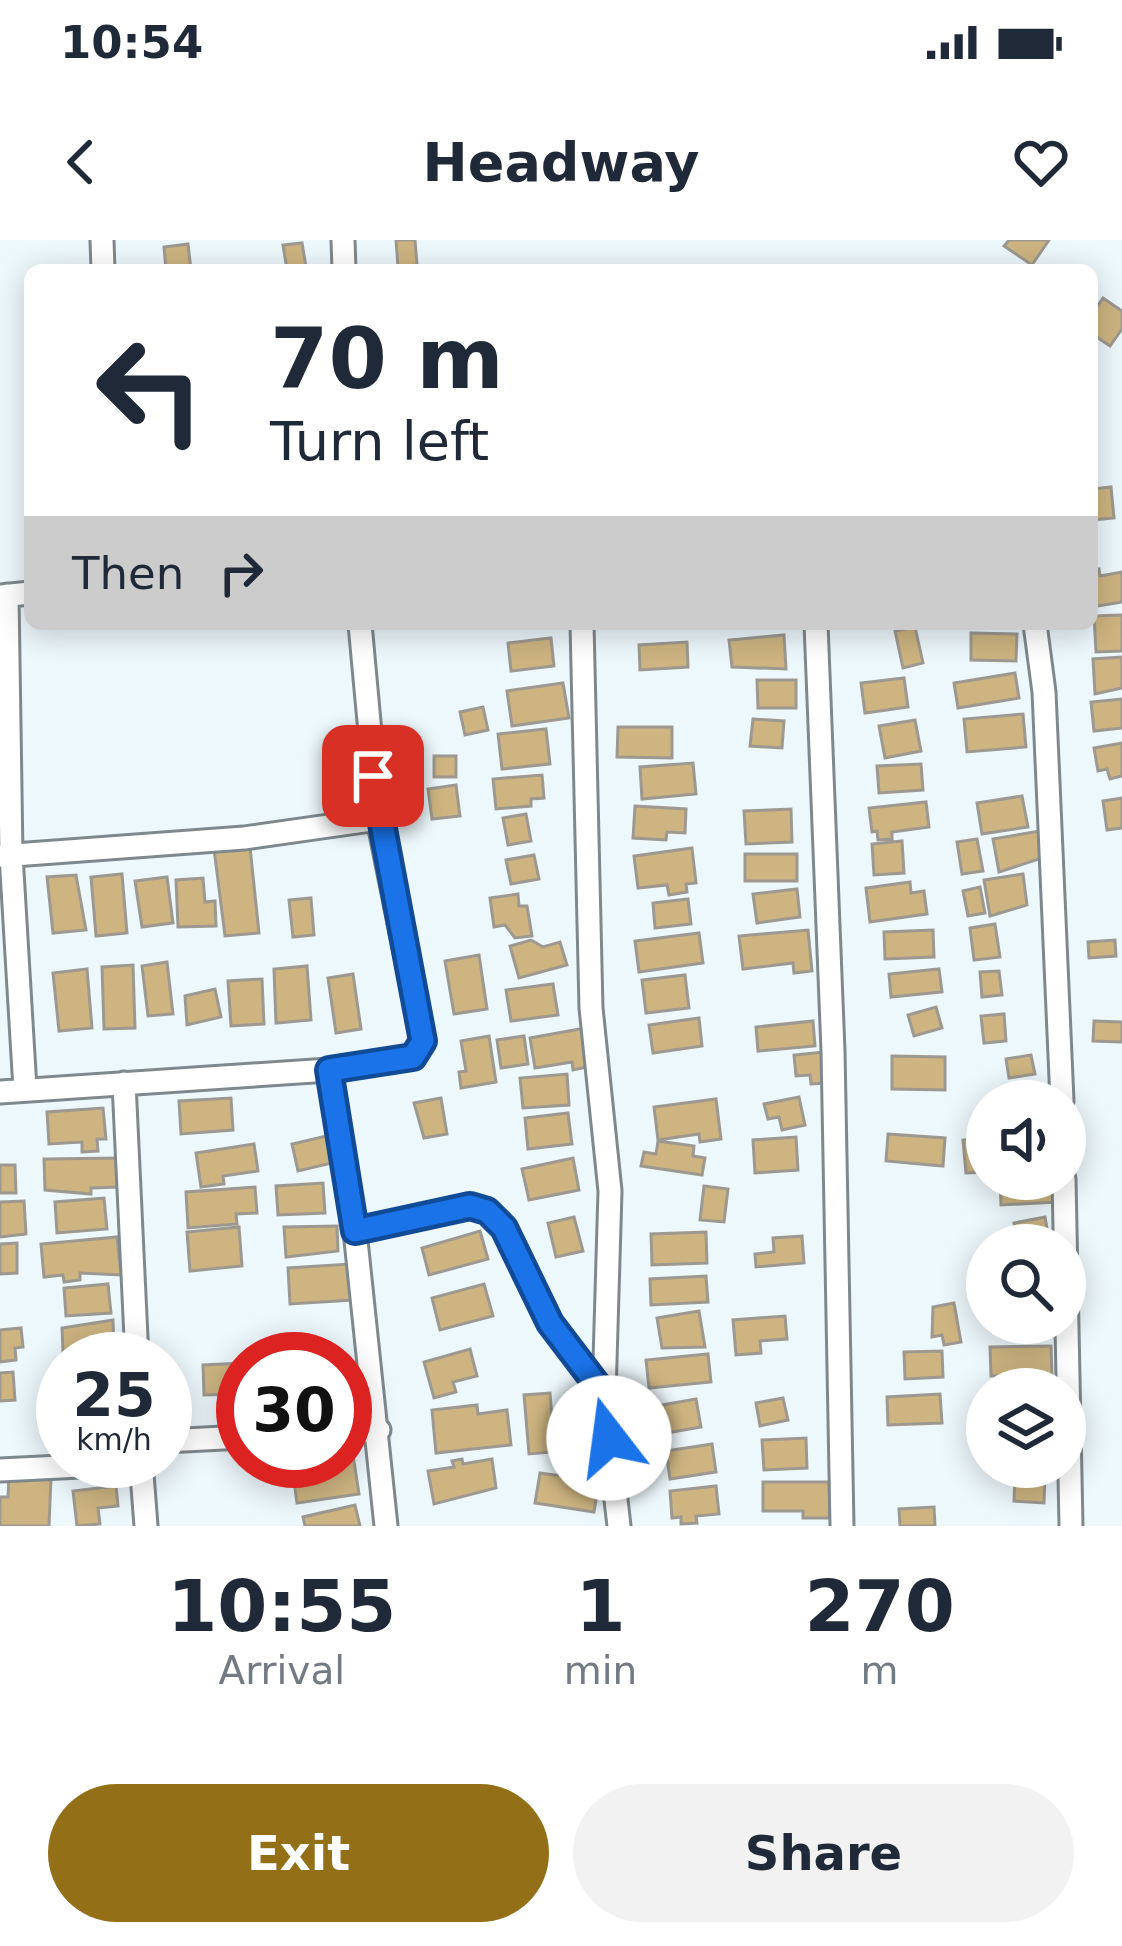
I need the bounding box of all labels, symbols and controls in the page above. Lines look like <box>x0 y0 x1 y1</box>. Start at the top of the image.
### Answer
text: 10:54 <box>60 16 203 69</box>
icon: back <box>48 129 114 195</box>
icon: heart <box>1008 129 1074 195</box>
text: Headway <box>423 131 699 194</box>
text: 70 m <box>270 310 504 408</box>
icon: left <box>72 312 228 468</box>
text: Turn left <box>270 410 489 473</box>
icon: right <box>208 540 274 606</box>
text: Then <box>72 547 184 600</box>
pin <box>322 725 424 827</box>
icon: arrive <box>340 743 406 809</box>
map controls <box>966 1080 1086 1488</box>
button: sound <box>966 1080 1086 1200</box>
button: search <box>966 1224 1086 1344</box>
speed limit sign: 30 <box>216 1332 372 1488</box>
text: 25 <box>72 1360 156 1430</box>
button: layers <box>966 1368 1086 1488</box>
position arrow <box>546 1375 672 1501</box>
text: km/h <box>76 1422 152 1457</box>
text: 10:55 <box>167 1564 396 1648</box>
text: 1 <box>575 1564 625 1648</box>
text: 270 <box>804 1564 955 1648</box>
text: Arrival <box>218 1648 345 1693</box>
text: min <box>564 1648 637 1693</box>
text: m <box>861 1648 899 1693</box>
button: Exit <box>48 1784 549 1922</box>
button: Share <box>573 1784 1074 1922</box>

